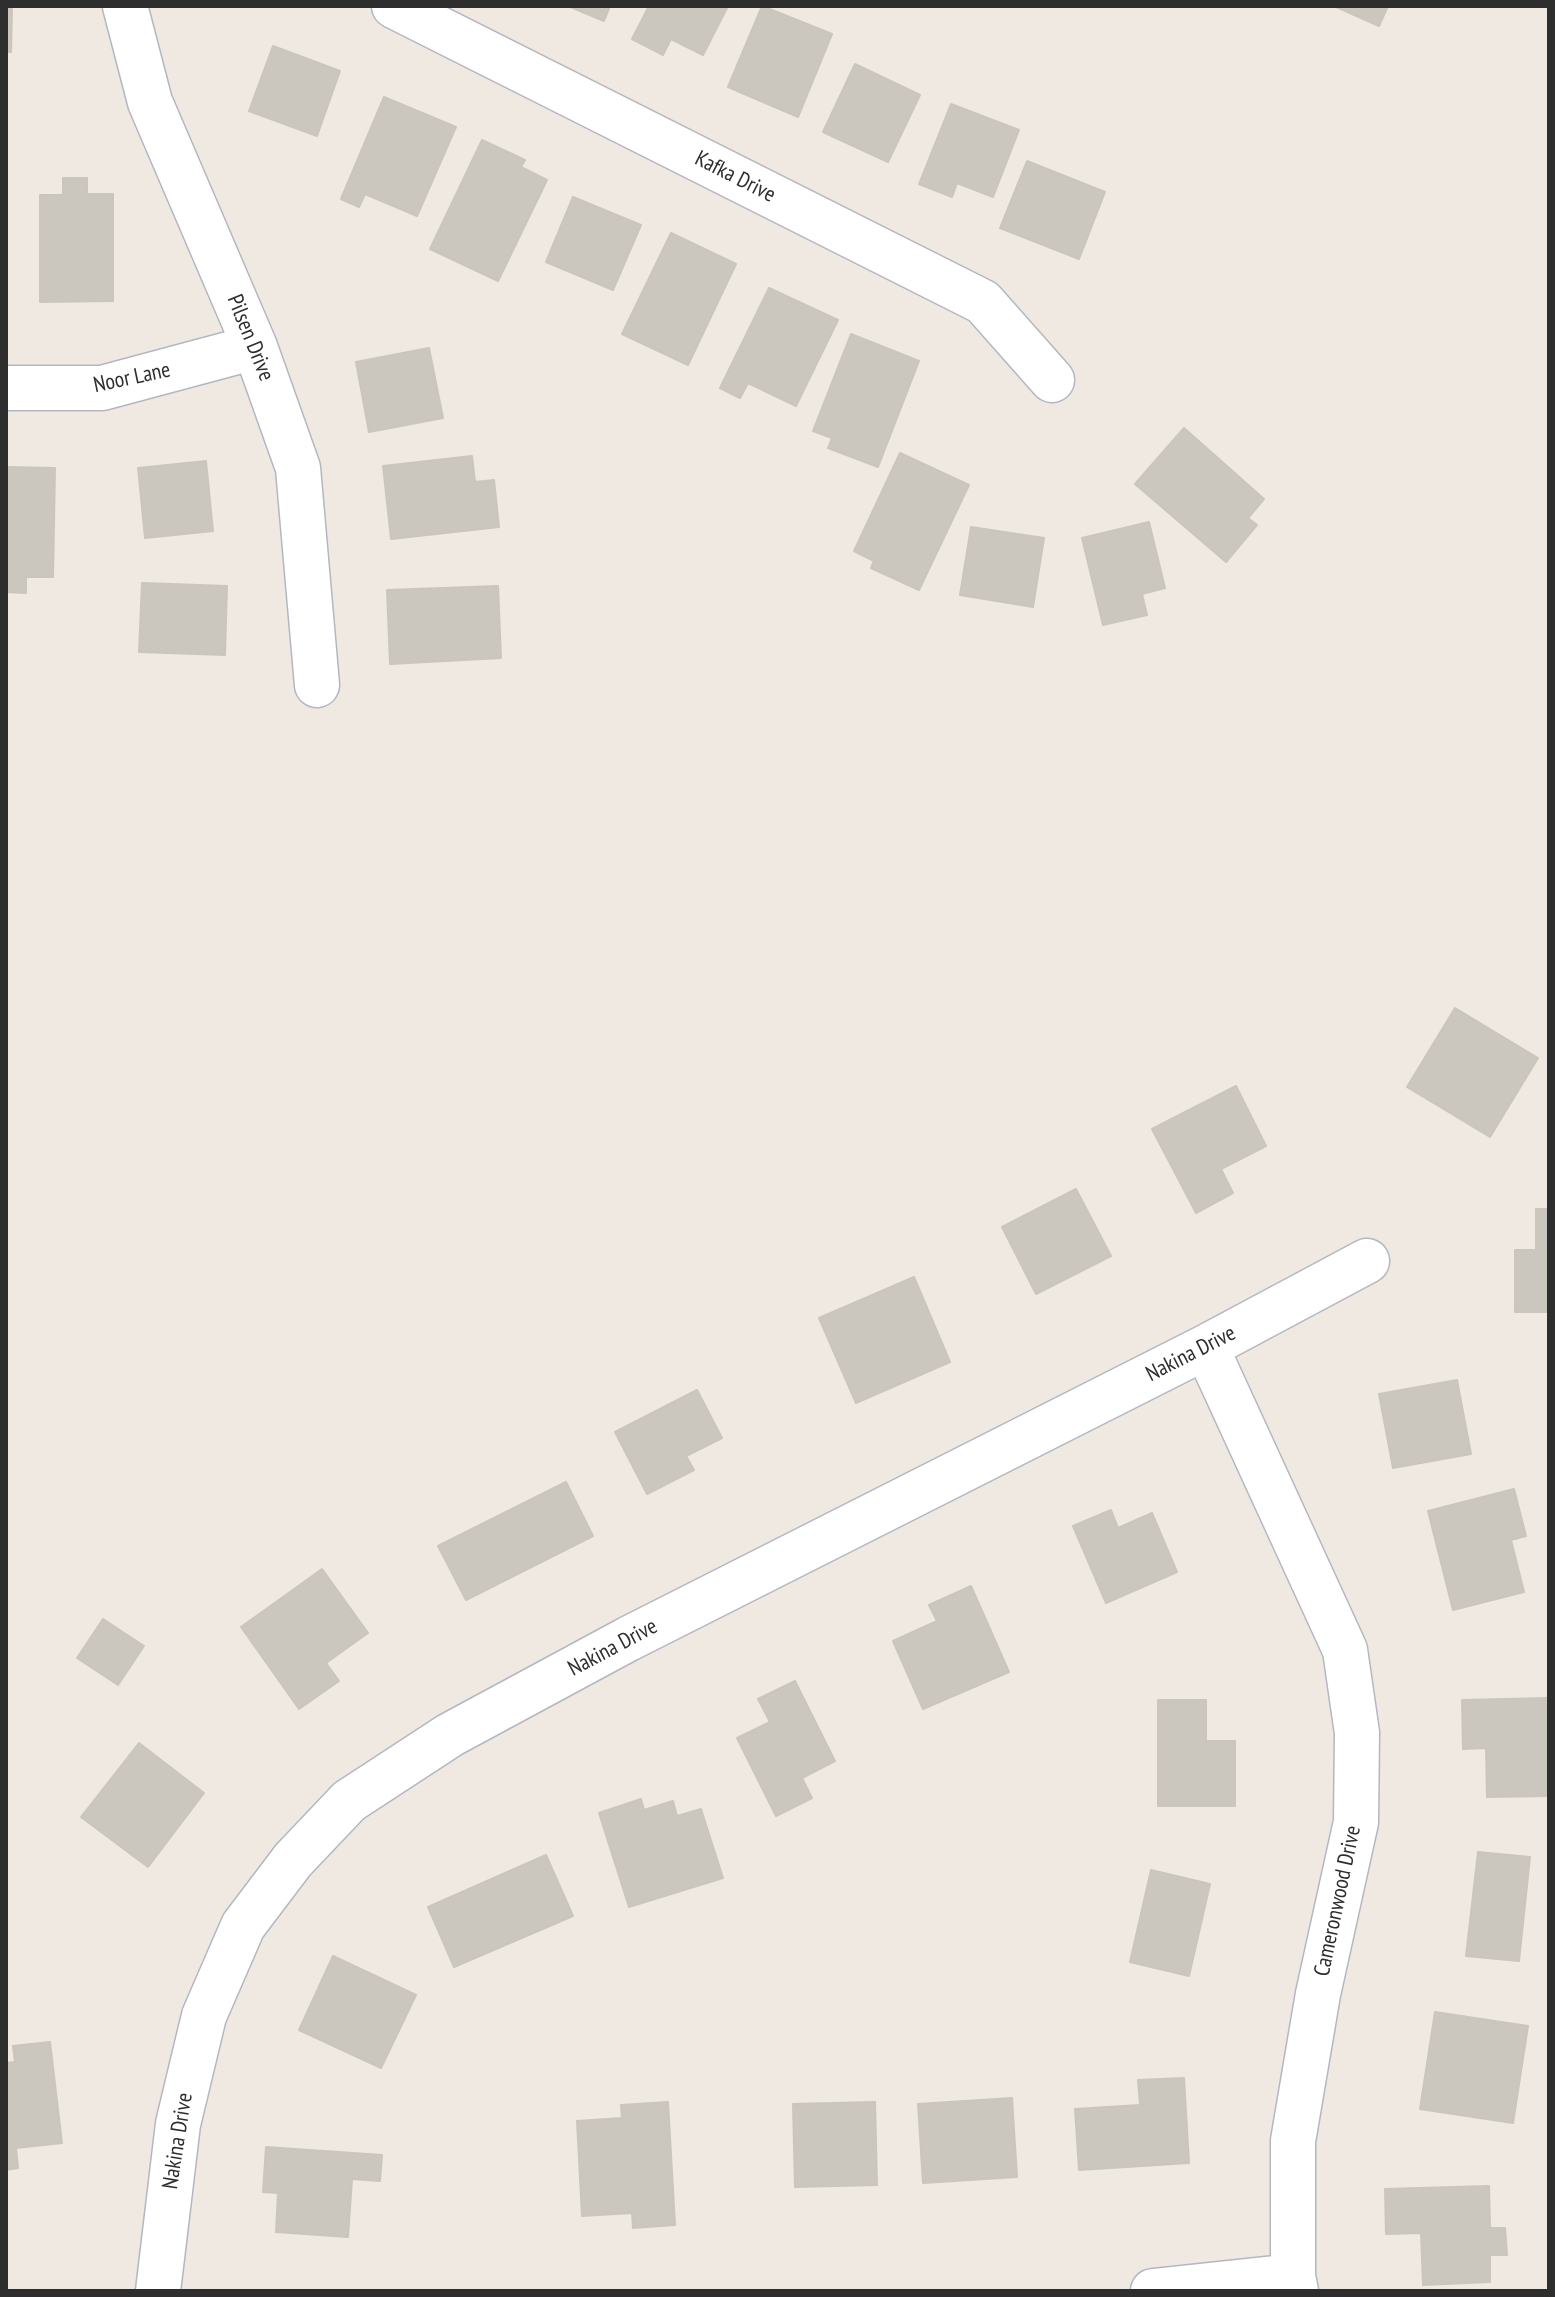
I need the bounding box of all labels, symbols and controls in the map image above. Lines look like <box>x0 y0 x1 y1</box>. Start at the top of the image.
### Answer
street label: Kafka Drive <box>690 146 780 208</box>
street label: Pilsen Drive <box>221 291 279 385</box>
street label: Noor Lane <box>91 357 173 399</box>
street label: Nakina Drive <box>1142 1320 1240 1388</box>
street label: Nakina Drive <box>564 1614 662 1682</box>
street label: Cameronwood Drive <box>1309 1823 1367 1979</box>
street label: Nakina Drive <box>157 2091 199 2191</box>

